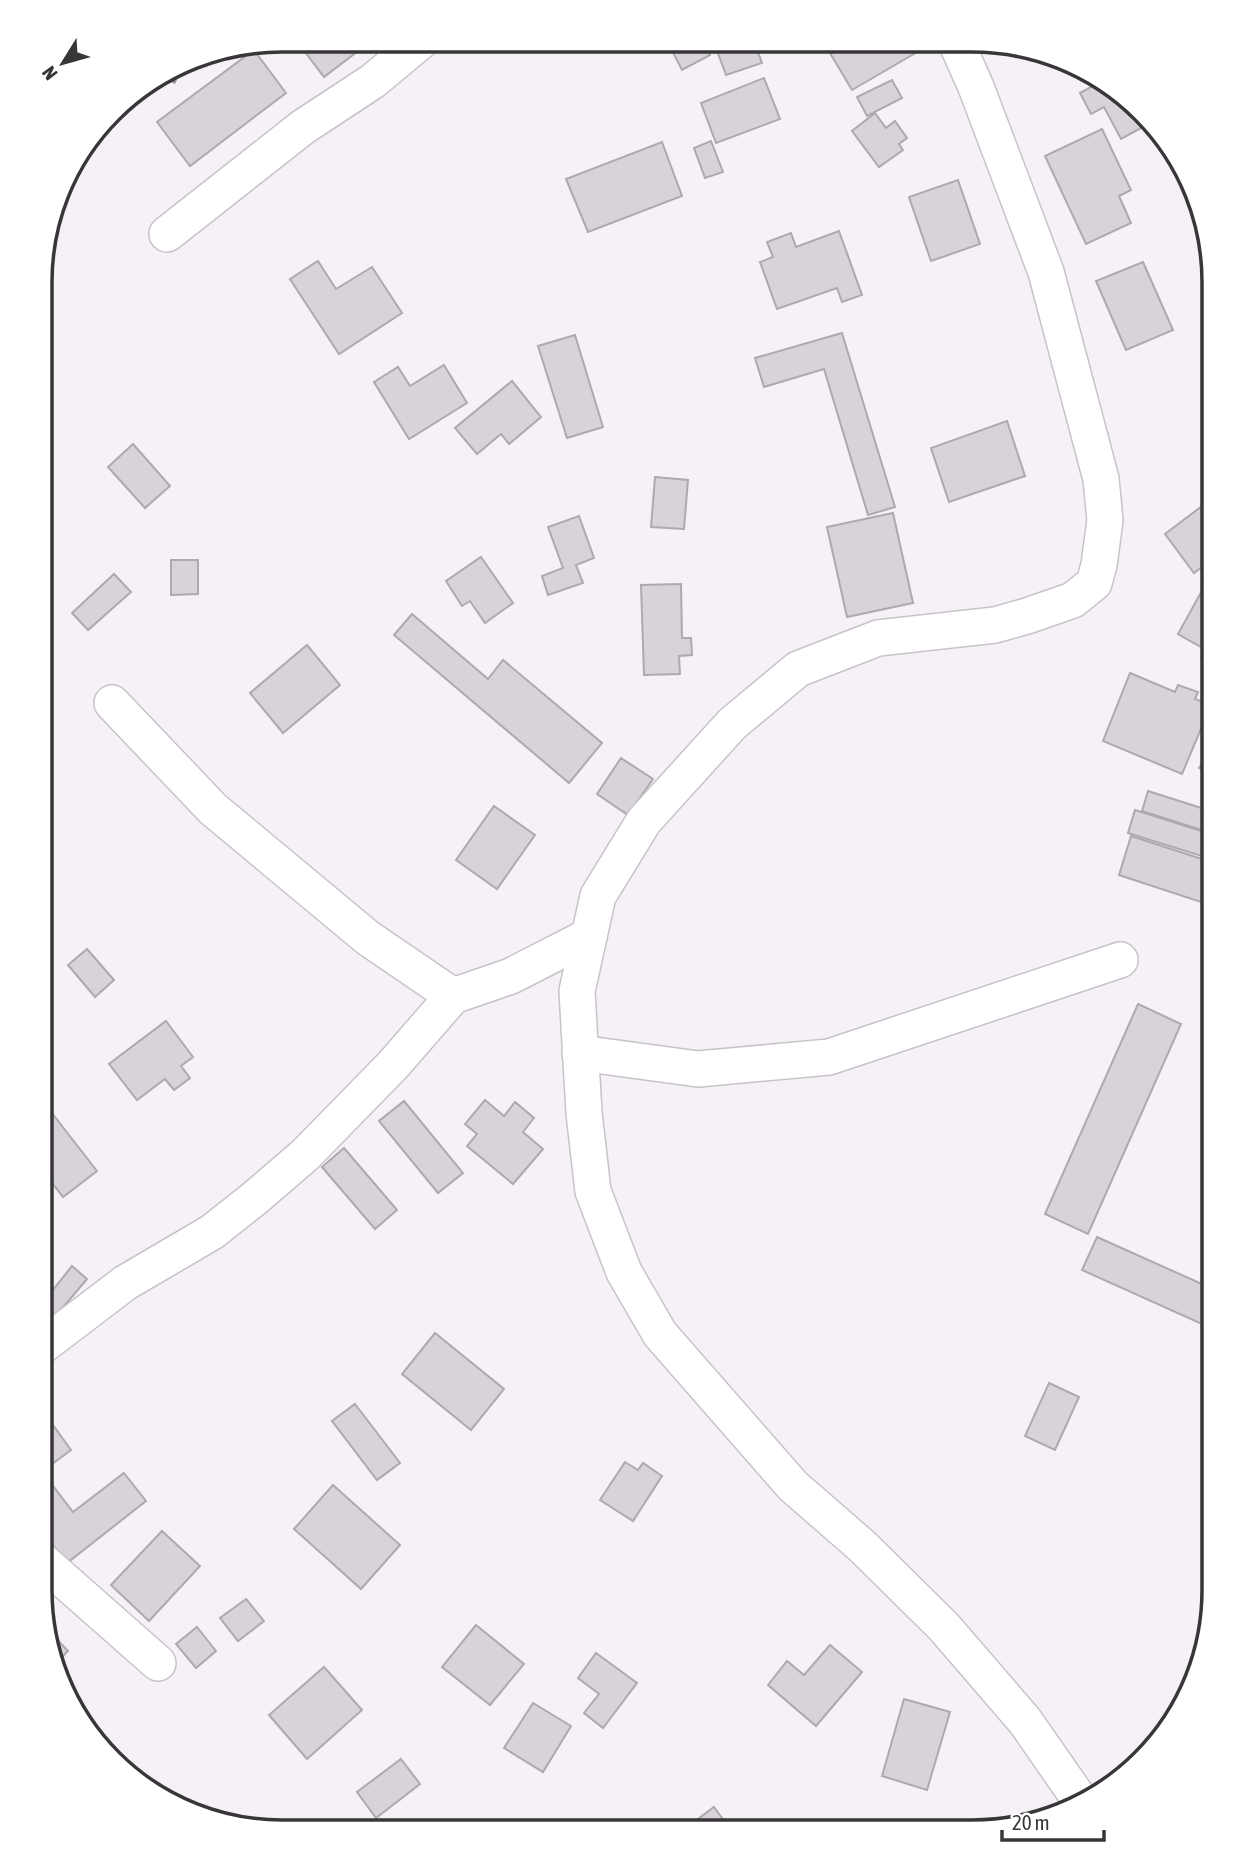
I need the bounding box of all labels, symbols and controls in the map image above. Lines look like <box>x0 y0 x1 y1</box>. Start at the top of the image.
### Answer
north arrow <box>28 28 98 98</box>
text: N <box>37 62 62 84</box>
scale bar <box>1002 1798 1104 1842</box>
text: 20 m <box>1012 1810 1050 1834</box>

